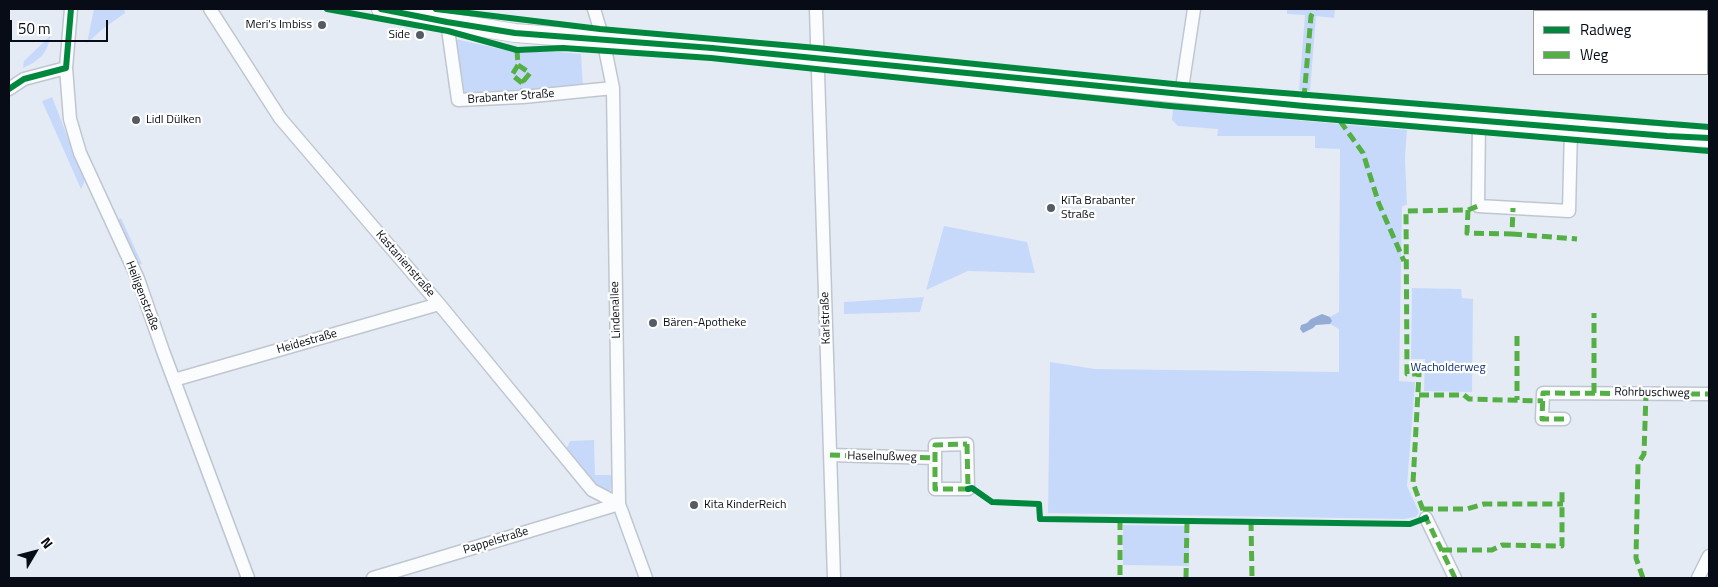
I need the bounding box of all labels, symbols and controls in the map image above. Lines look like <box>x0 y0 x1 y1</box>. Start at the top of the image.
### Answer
scale bar <box>12 10 110 42</box>
legend <box>1533 10 1708 75</box>
text: 50 m <box>18 17 51 40</box>
place label: Meri's Imbiss <box>245 18 312 32</box>
text: Radweg <box>1580 18 1631 41</box>
marker: Meri's Imbiss <box>316 19 328 31</box>
place label: Side <box>388 28 410 42</box>
marker: Side <box>414 29 426 41</box>
text: Weg <box>1580 43 1608 66</box>
street label: Brabanter Straße <box>467 87 555 107</box>
place label: Lidl Dülken <box>146 113 201 127</box>
marker: Lidl Dülken <box>130 114 142 126</box>
place label: KiTa Brabanter Straße <box>1061 194 1135 222</box>
marker: KiTa Brabanter Straße <box>1045 202 1057 214</box>
street label: Kastanienstraße <box>372 228 438 300</box>
street label: Heiligenstraße <box>122 259 162 333</box>
street label: Lindenallee <box>608 281 624 339</box>
street label: Karlstraße <box>818 291 834 345</box>
place label: Bären-Apotheke <box>663 316 746 330</box>
marker: Bären-Apotheke <box>647 317 659 329</box>
street label: Heidestraße <box>275 327 339 357</box>
park label: Wacholderweg <box>1410 361 1486 375</box>
street label: Rohrbuschweg <box>1614 385 1690 401</box>
street label: Haselnußweg <box>847 449 917 465</box>
place label: Kita KinderReich <box>704 498 786 512</box>
marker: Kita KinderReich <box>688 499 700 511</box>
street label: Pappelstraße <box>462 524 530 558</box>
north arrow <box>10 527 60 577</box>
text: N <box>36 532 59 553</box>

